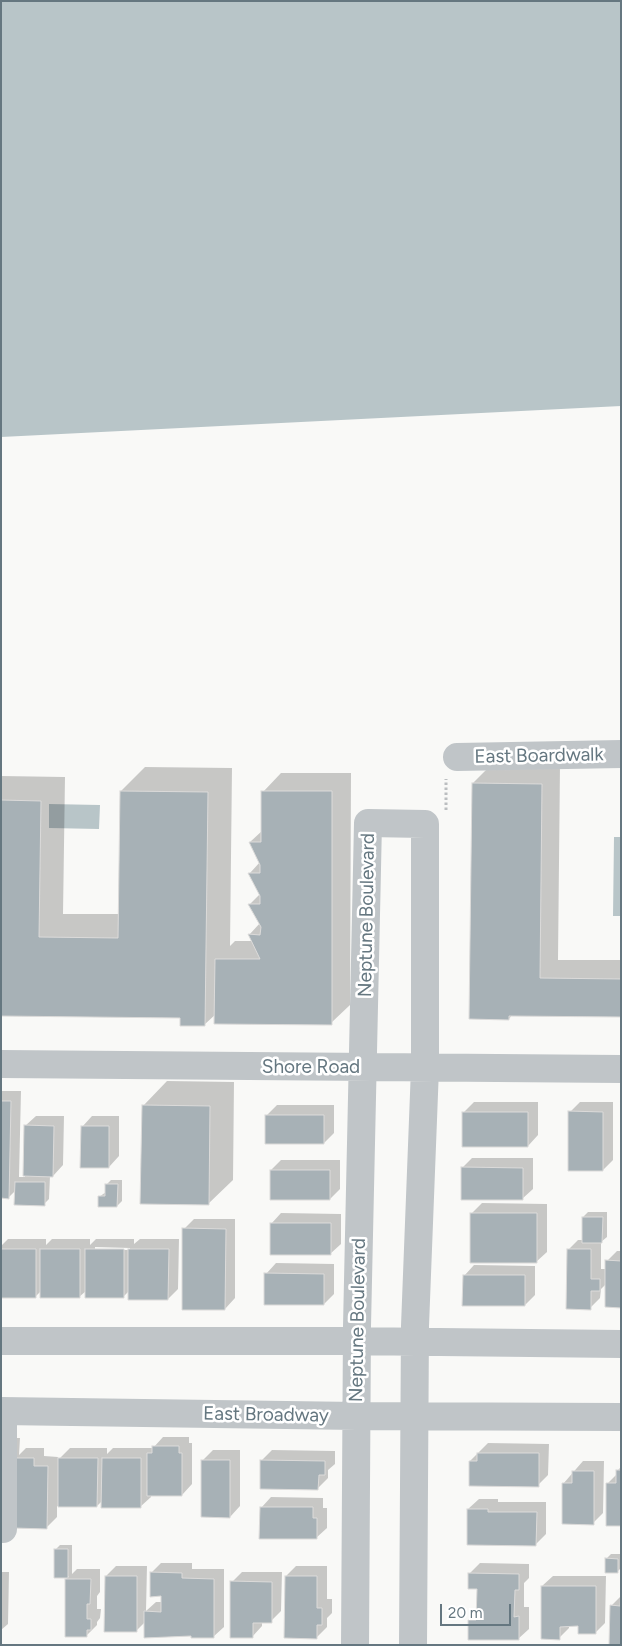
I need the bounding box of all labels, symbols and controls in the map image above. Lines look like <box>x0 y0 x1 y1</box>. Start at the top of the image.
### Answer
street label: East Boardwalk <box>474 743 604 769</box>
street label: Neptune Boulevard <box>354 833 380 997</box>
street label: Shore Road <box>262 1056 360 1078</box>
street label: Neptune Boulevard <box>345 1238 371 1402</box>
street label: East Broadway <box>203 1403 329 1427</box>
scale bar <box>442 1594 513 1626</box>
text: 20 m <box>448 1604 482 1622</box>

